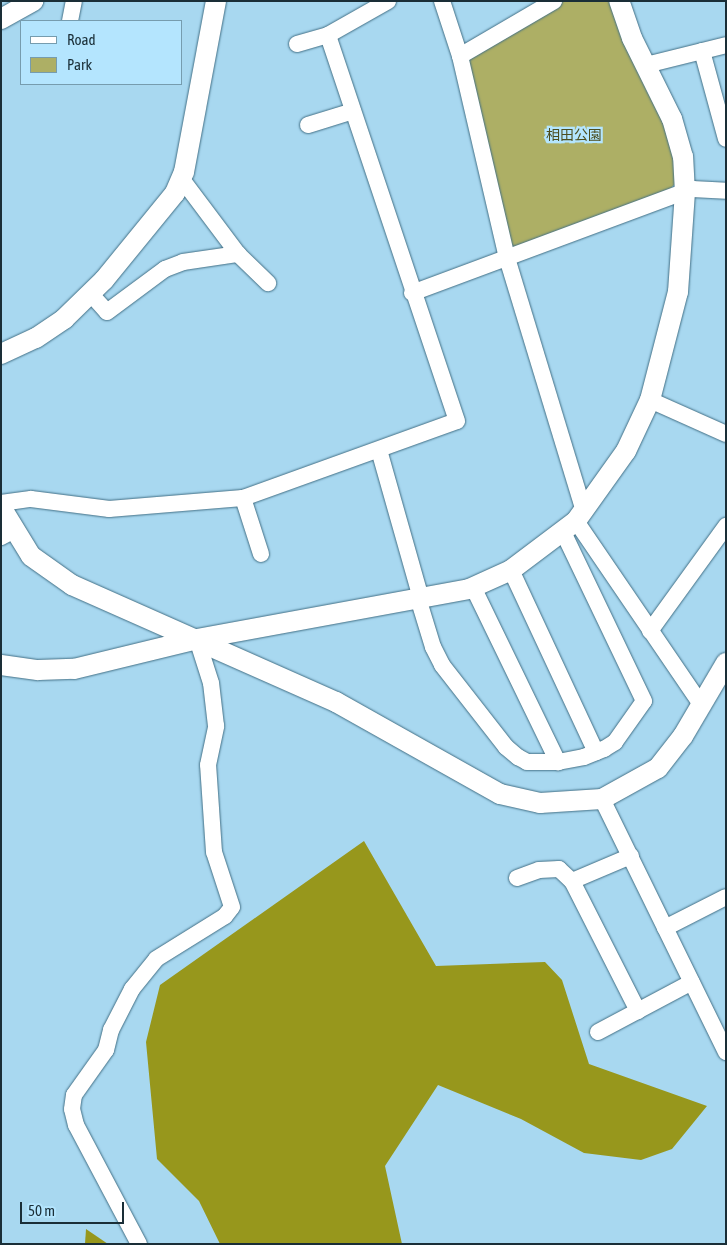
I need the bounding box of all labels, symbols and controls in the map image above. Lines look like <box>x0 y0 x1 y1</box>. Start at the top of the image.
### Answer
legend <box>20 20 182 85</box>
text: Road <box>67 31 96 48</box>
text: Park <box>67 56 92 73</box>
park label: 相田公園 <box>546 127 602 143</box>
scale bar <box>22 1192 126 1224</box>
text: 50 m <box>28 1202 55 1219</box>

